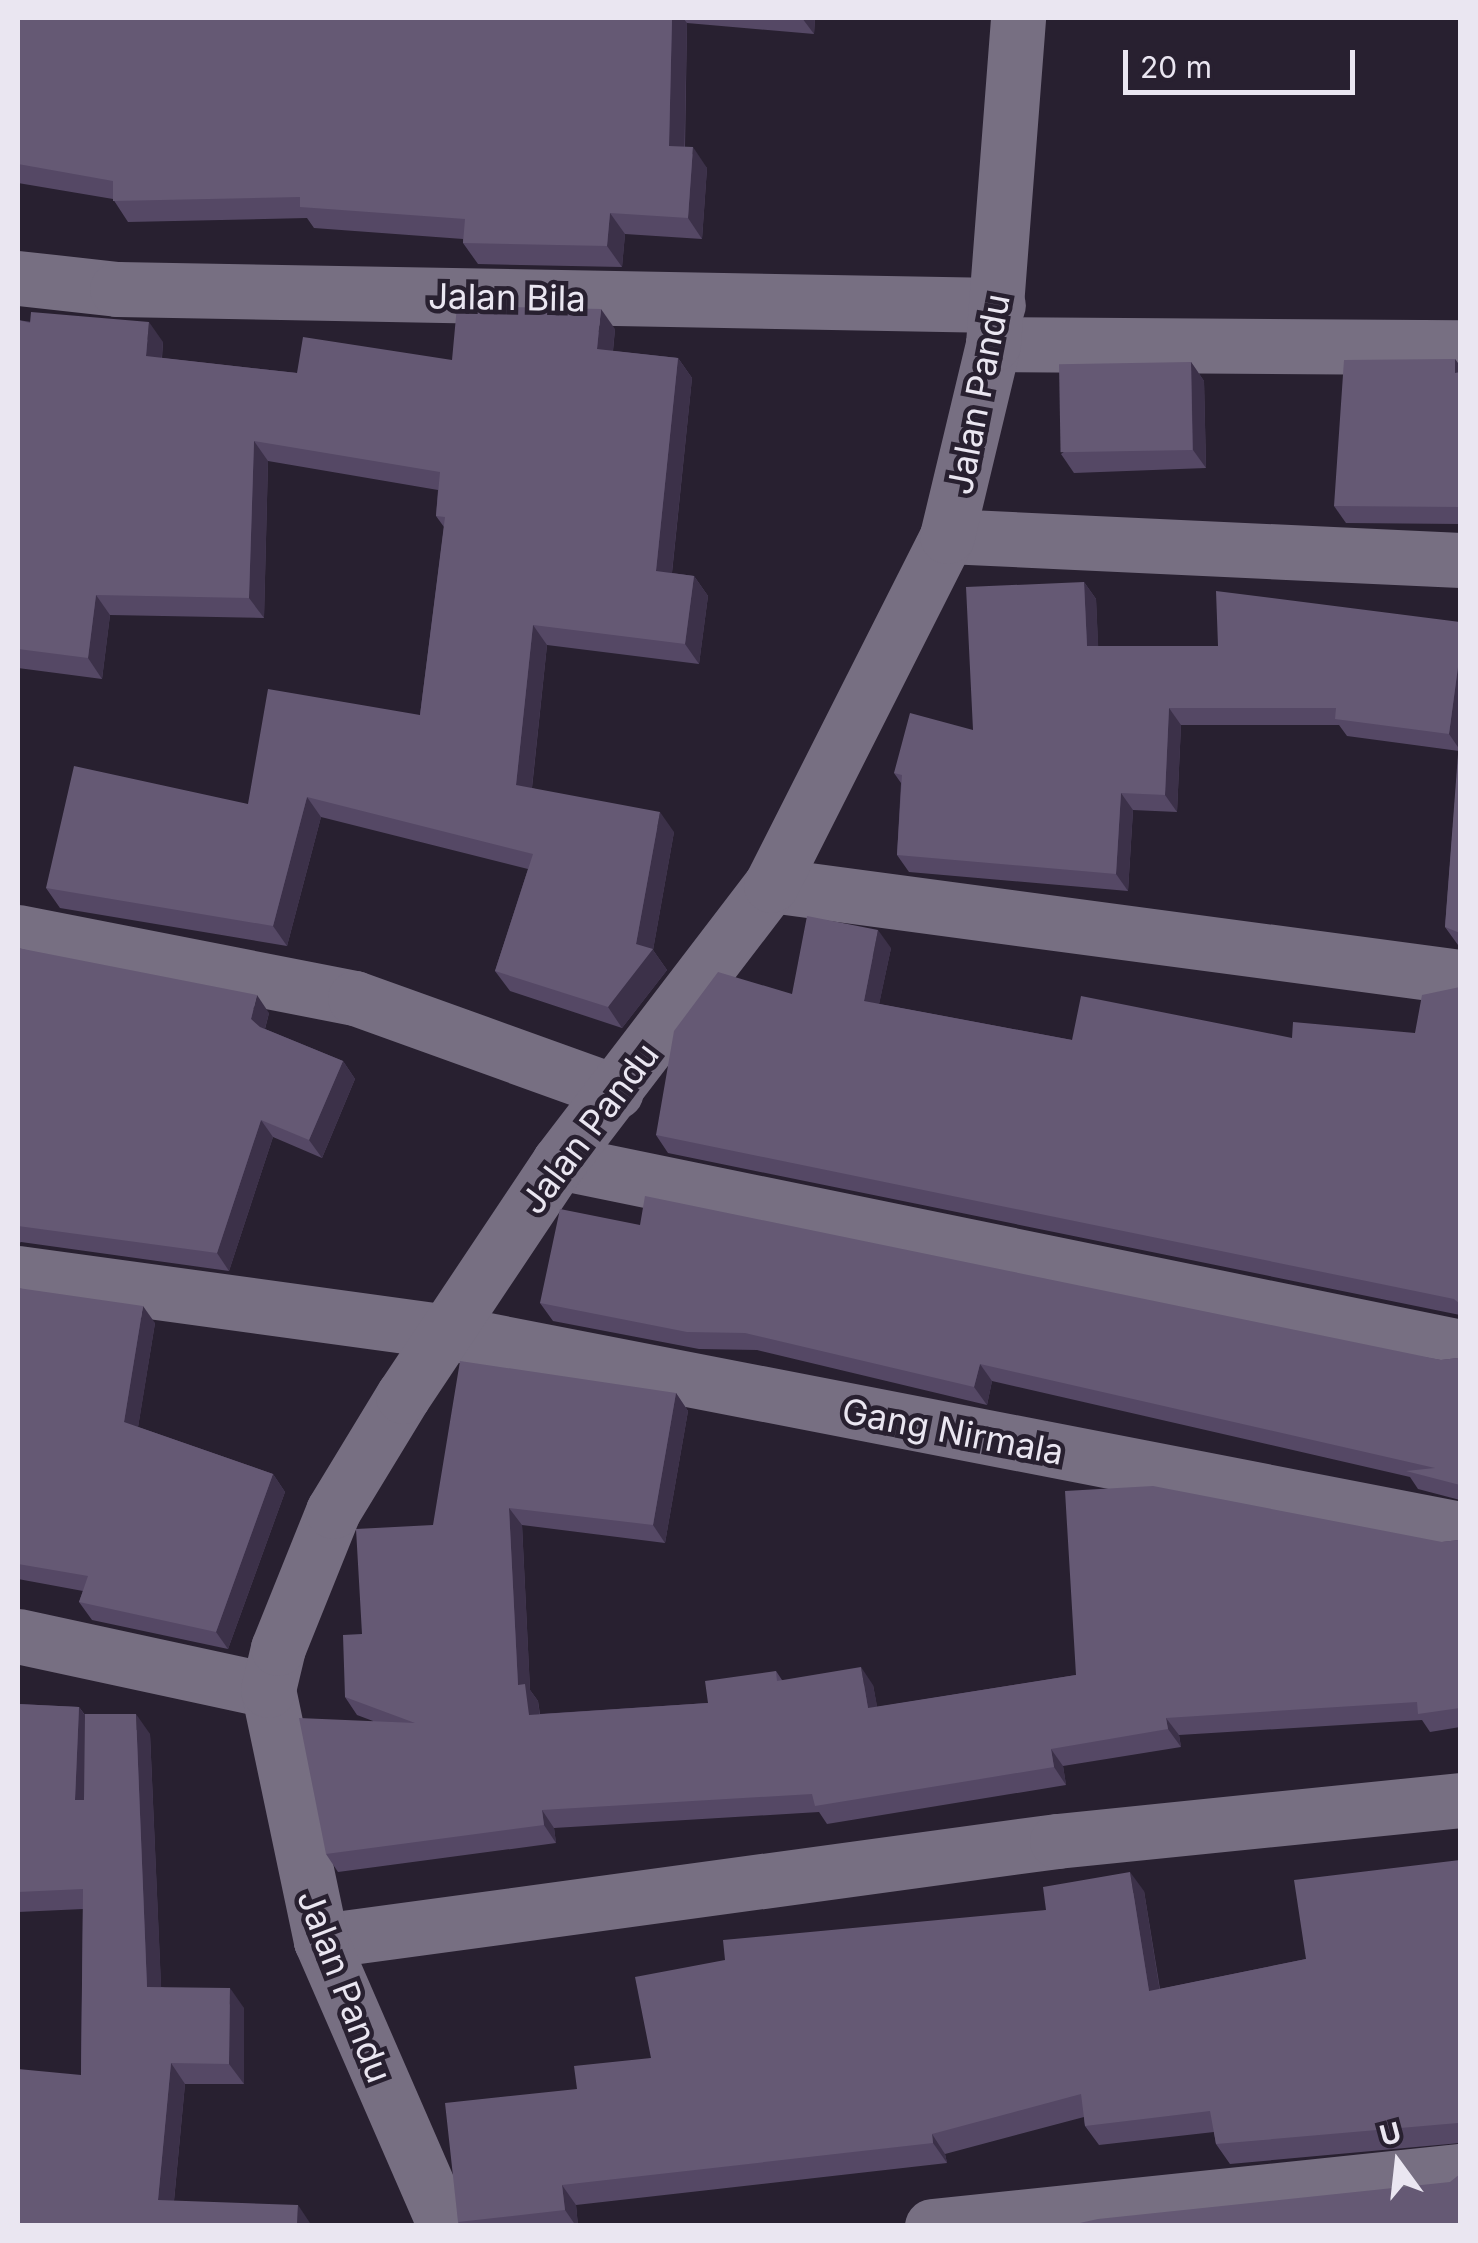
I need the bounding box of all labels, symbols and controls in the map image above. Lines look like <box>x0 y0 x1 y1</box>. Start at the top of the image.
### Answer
scale bar <box>1128 30 1360 92</box>
text: 20 m <box>1140 49 1212 85</box>
street label: Jalan Bila <box>428 275 586 319</box>
street label: Jalan Pandu <box>938 290 1018 498</box>
street label: Jalan Pandu <box>511 1034 667 1222</box>
street label: Gang Nirmala <box>839 1389 1067 1473</box>
street label: Jalan Pandu <box>289 1884 401 2088</box>
north arrow <box>1348 2113 1448 2213</box>
text: U <box>1376 2115 1405 2153</box>

